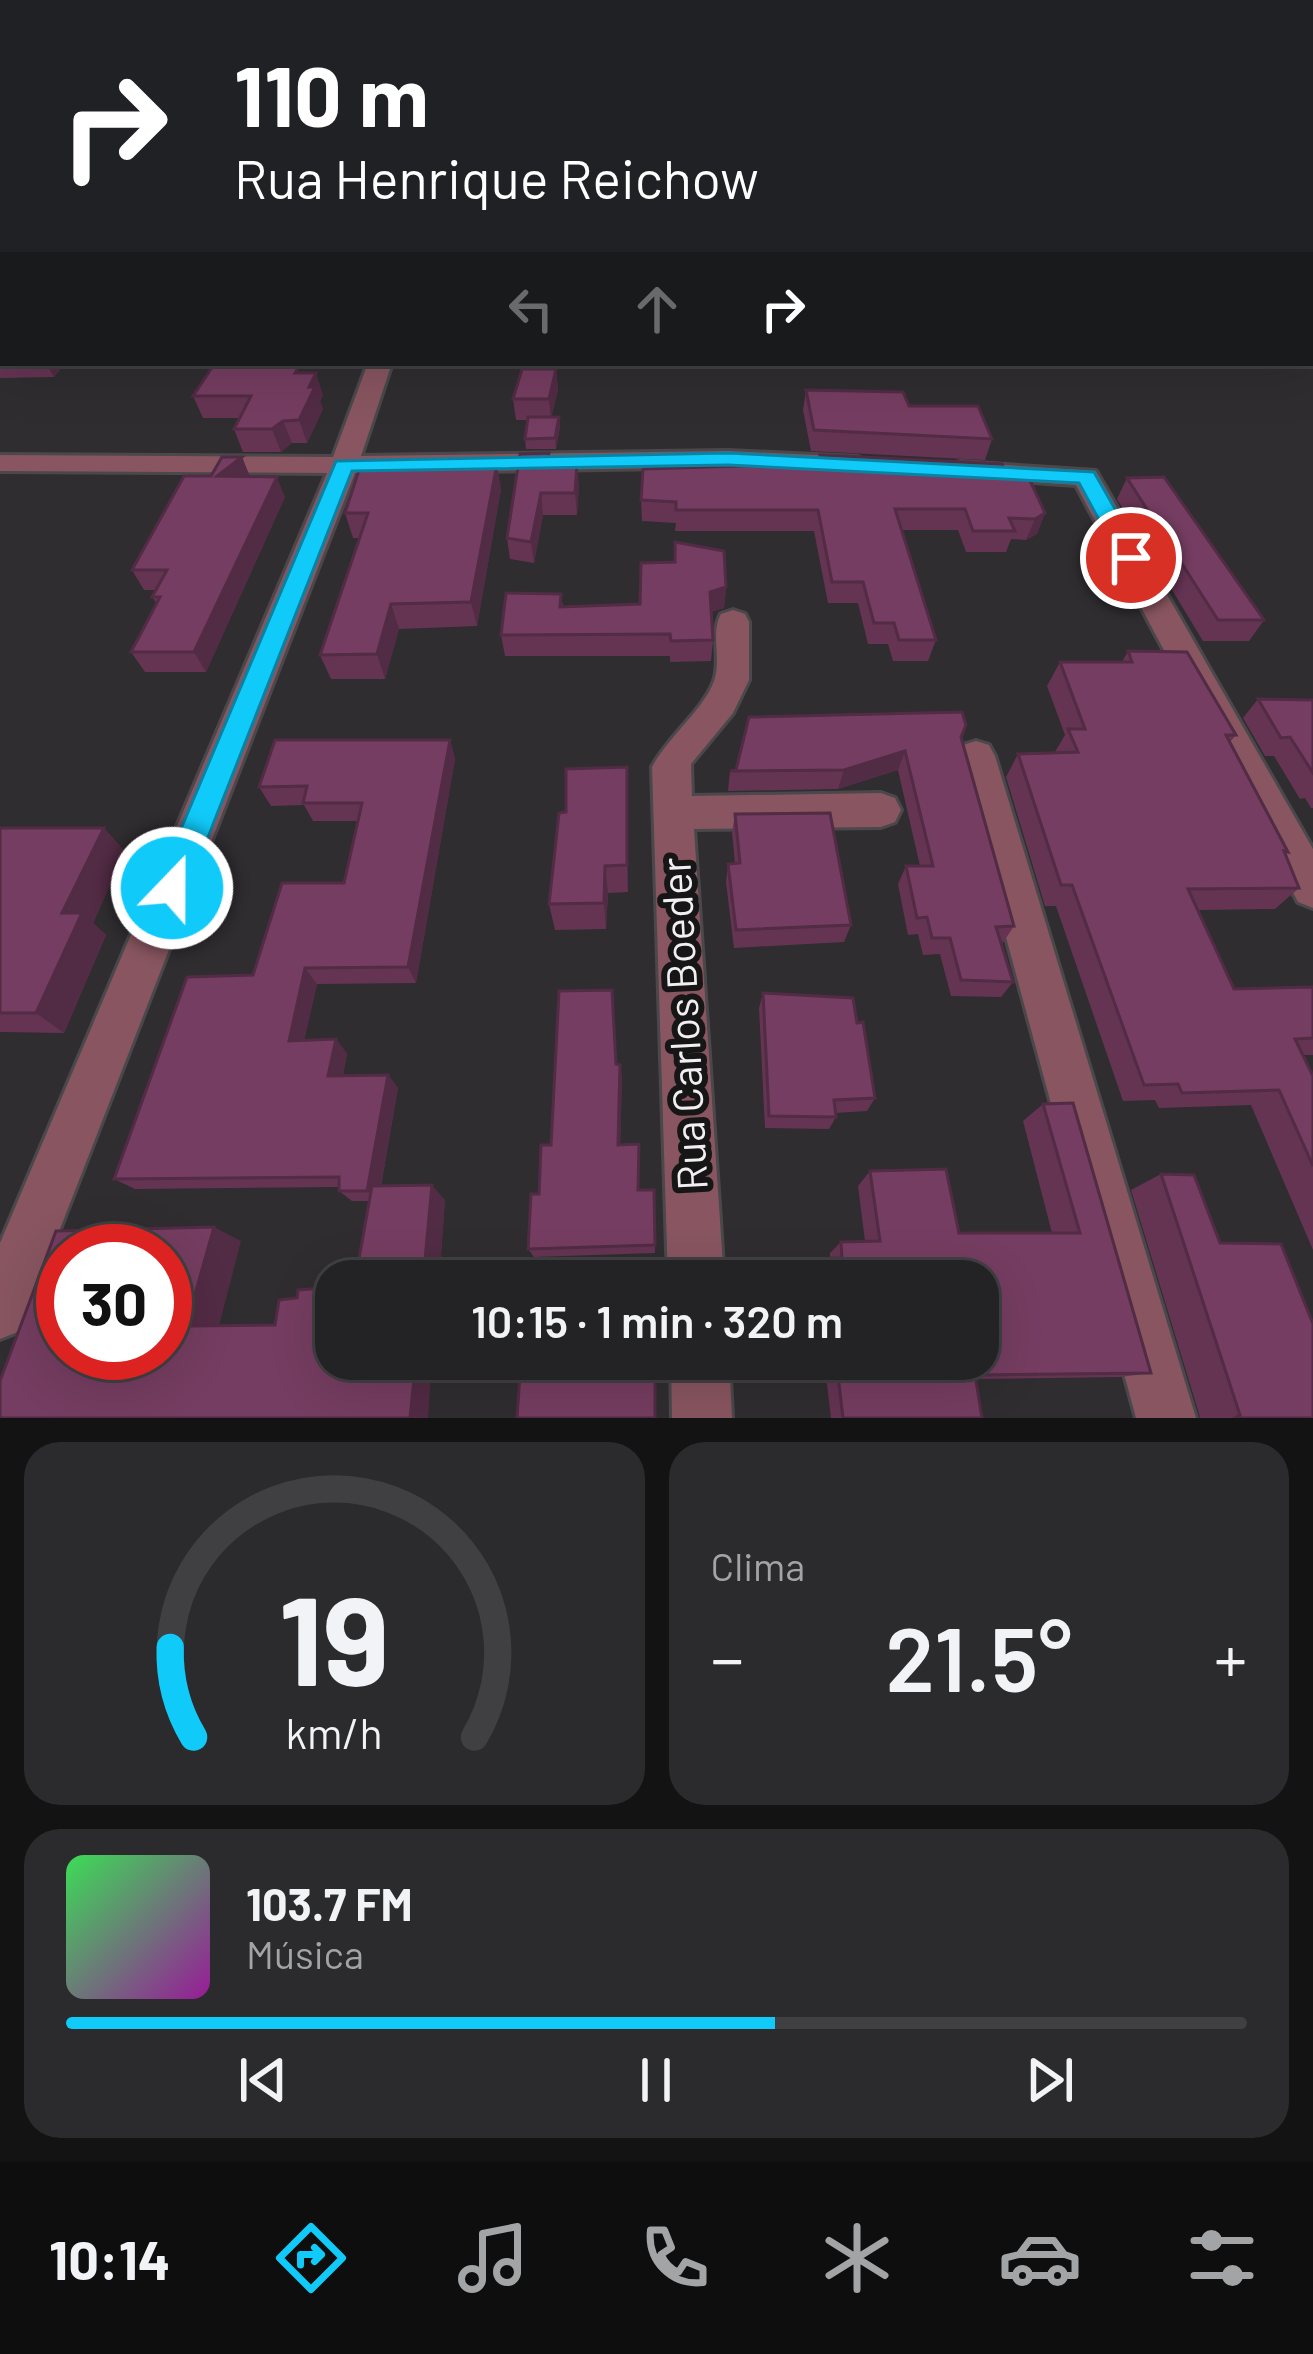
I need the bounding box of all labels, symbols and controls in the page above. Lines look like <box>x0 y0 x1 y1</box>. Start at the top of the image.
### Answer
text: 110 m <box>234 43 429 144</box>
icon: right <box>36 48 192 204</box>
text: Rua Henrique Reichow <box>234 145 759 210</box>
icon: left <box>498 276 564 342</box>
icon: ahead <box>624 276 690 342</box>
icon: right <box>750 276 816 342</box>
pin <box>1080 507 1182 609</box>
icon: arrive <box>1098 525 1164 591</box>
position arrow <box>109 825 235 951</box>
street label: Rua Carlos Boeder <box>648 856 716 1192</box>
speed limit sign: 30 <box>36 1224 192 1380</box>
text: 10:15 · 1 min · 320 m <box>471 1293 843 1347</box>
text: Clima <box>711 1542 805 1589</box>
text: 19 <box>279 1561 389 1711</box>
text: 21.5° <box>885 1602 1072 1710</box>
text: − <box>711 1617 744 1696</box>
text: + <box>1214 1617 1247 1696</box>
text: km/h <box>286 1705 383 1757</box>
text: 103.7 FM <box>246 1876 413 1930</box>
text: Música <box>246 1930 364 1977</box>
icon: previous <box>230 2047 296 2113</box>
icon: pause <box>623 2047 689 2113</box>
icon: next <box>1017 2047 1083 2113</box>
icon: directions <box>269 2216 353 2300</box>
icon: music <box>451 2216 535 2300</box>
icon: phone <box>633 2216 717 2300</box>
icon: climate <box>815 2216 899 2300</box>
icon: car <box>998 2216 1082 2300</box>
icon: filters <box>1180 2216 1264 2300</box>
text: 10:14 <box>49 2226 170 2291</box>

